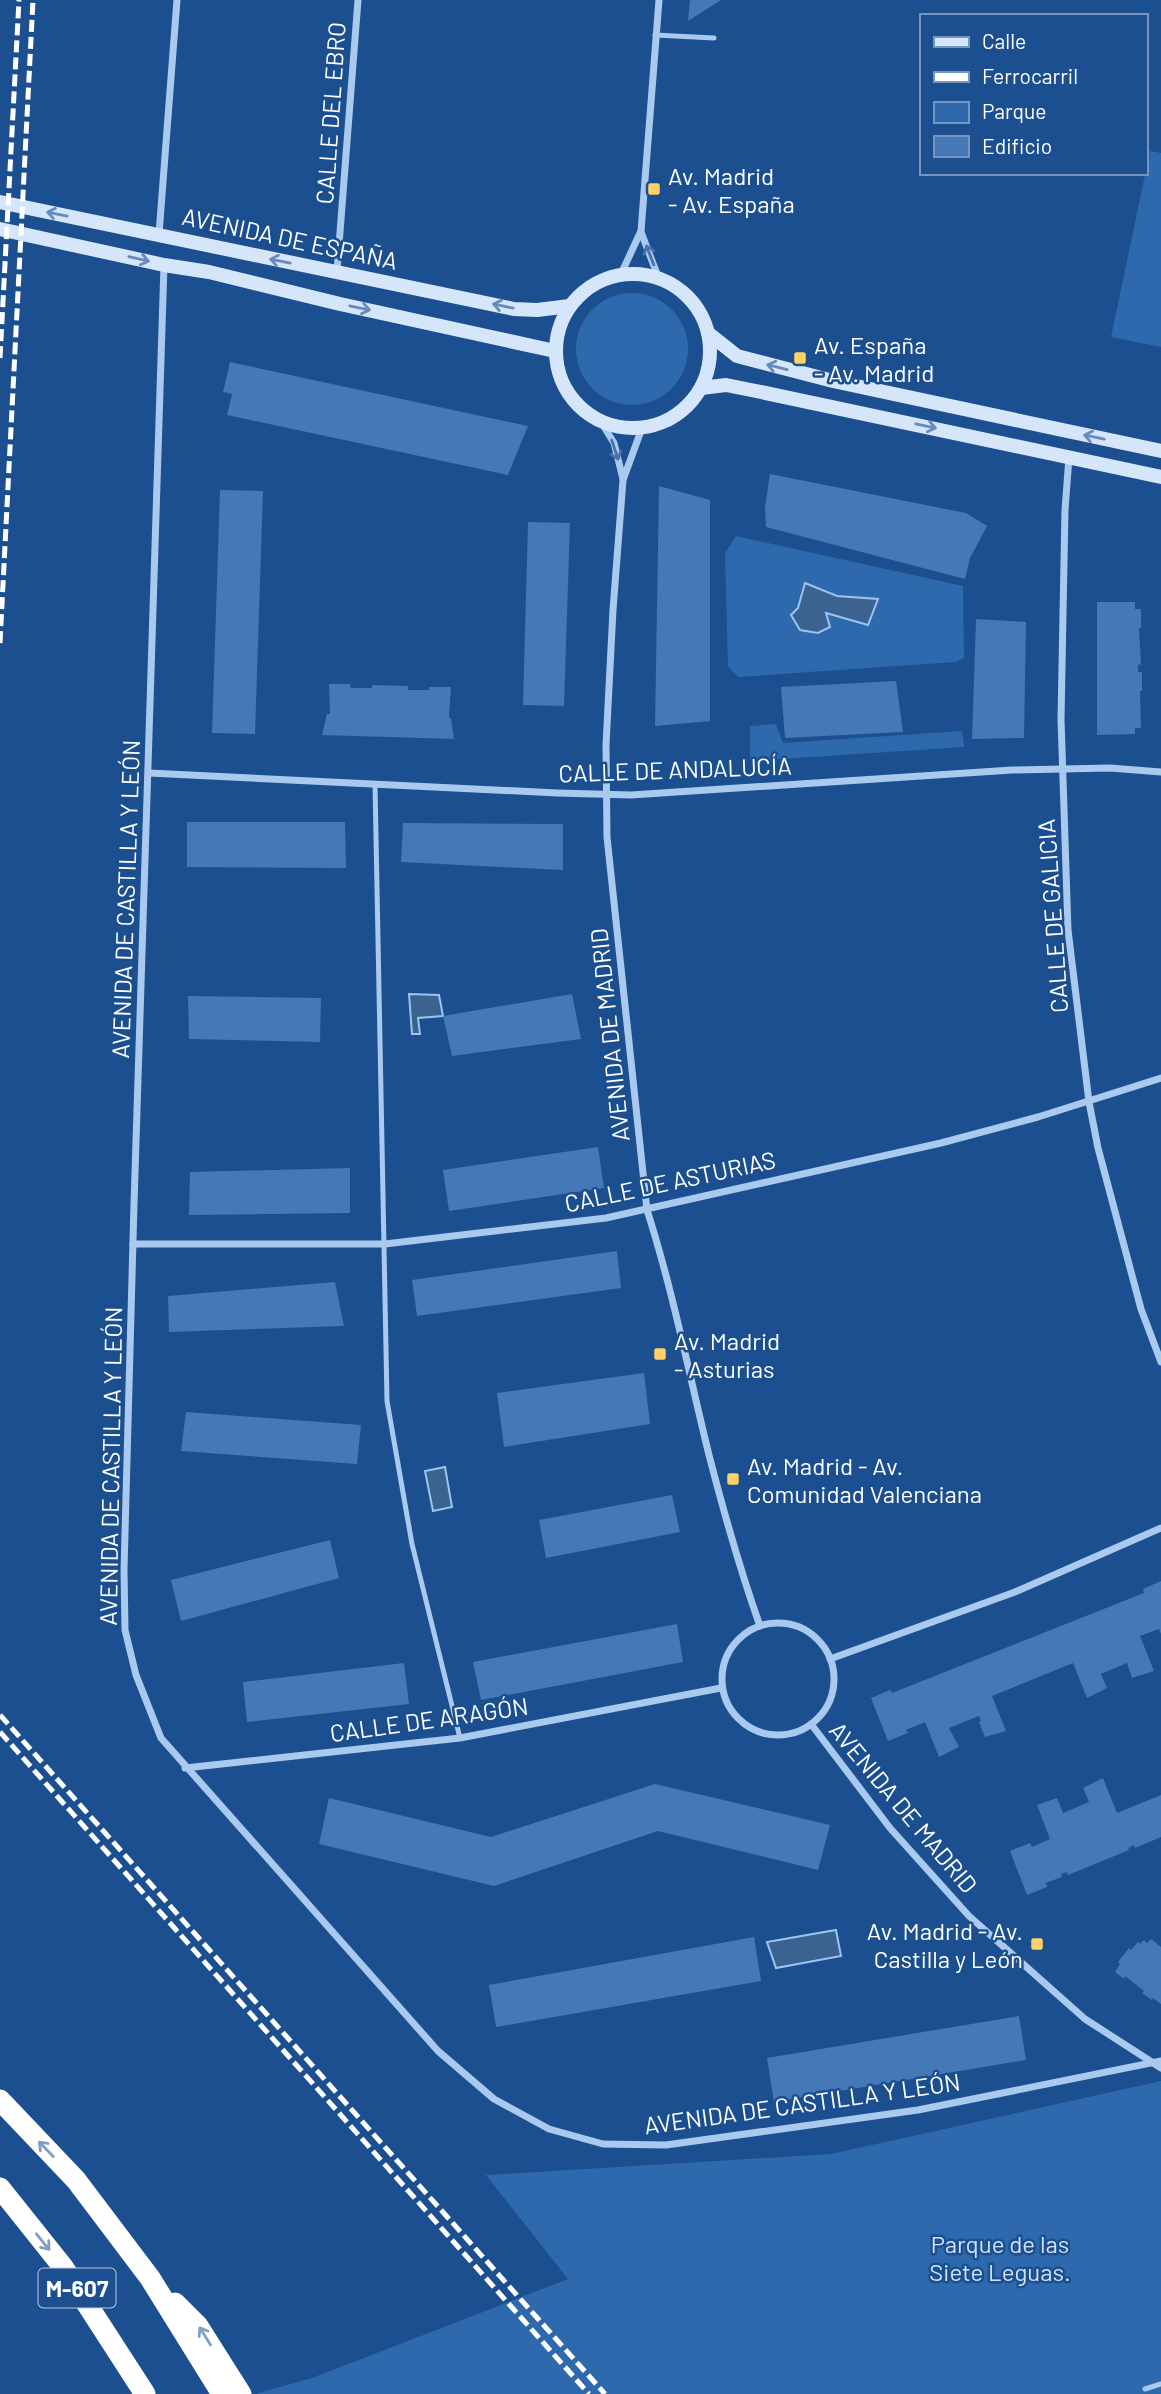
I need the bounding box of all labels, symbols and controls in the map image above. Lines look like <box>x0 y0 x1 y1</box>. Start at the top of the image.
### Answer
legend <box>920 14 1147 175</box>
street label: CALLE DEL EBRO <box>309 21 351 205</box>
text: Calle <box>982 28 1026 53</box>
text: Ferrocarril <box>982 63 1078 88</box>
text: Parque <box>982 98 1047 123</box>
text: Edificio <box>982 133 1052 158</box>
place label: Av. Madrid - Av. España <box>668 161 795 218</box>
marker: Av. Madrid - Av. España <box>646 181 662 197</box>
street label: AVENIDA DE ESPAÑA <box>180 201 400 275</box>
one-way arrow <box>46 207 69 221</box>
one-way arrow <box>643 244 656 266</box>
one-way arrow <box>127 253 149 266</box>
one-way arrow <box>269 253 292 267</box>
one-way arrow <box>492 299 515 313</box>
one-way arrow <box>348 302 371 316</box>
place label: Av. España - Av. Madrid <box>814 330 934 387</box>
marker: Av. España - Av. Madrid <box>792 350 808 366</box>
one-way arrow <box>766 360 788 373</box>
one-way arrow <box>914 420 937 433</box>
one-way arrow <box>1083 430 1106 444</box>
one-way arrow <box>610 438 622 460</box>
street label: AVENIDA DE CASTILLA Y LEÓN <box>105 739 145 1059</box>
street label: CALLE DE ANDALUCÍA <box>558 750 792 788</box>
street label: CALLE DE GALICIA <box>1031 818 1073 1014</box>
street label: AVENIDA DE MADRID <box>583 927 635 1143</box>
street label: CALLE DE ASTURIAS <box>562 1144 778 1218</box>
street label: AVENIDA DE CASTILLA Y LEÓN <box>93 1306 127 1626</box>
place label: Av. Madrid - Asturias <box>674 1326 780 1383</box>
marker: Av. Madrid - Asturias <box>652 1346 668 1362</box>
place label: Av. Madrid - Av. Comunidad Valenciana <box>747 1451 982 1508</box>
marker: Av. Madrid - Av. Comunidad Valenciana <box>725 1471 741 1487</box>
street label: CALLE DE ARAGÓN <box>328 1691 530 1747</box>
street label: AVENIDA DE MADRID <box>824 1716 984 1898</box>
place label: Av. Madrid - Av. Castilla y León <box>867 1916 1023 1973</box>
marker: Av. Madrid - Av. Castilla y León <box>1029 1936 1045 1952</box>
street label: AVENIDA DE CASTILLA Y LEÓN <box>642 2066 962 2140</box>
one-way arrow <box>38 2140 55 2157</box>
park label: Parque de las Siete Leguas. <box>929 2229 1071 2286</box>
one-way arrow <box>35 2232 50 2250</box>
road number: M-607 <box>38 2268 116 2308</box>
one-way arrow <box>198 2327 212 2347</box>

